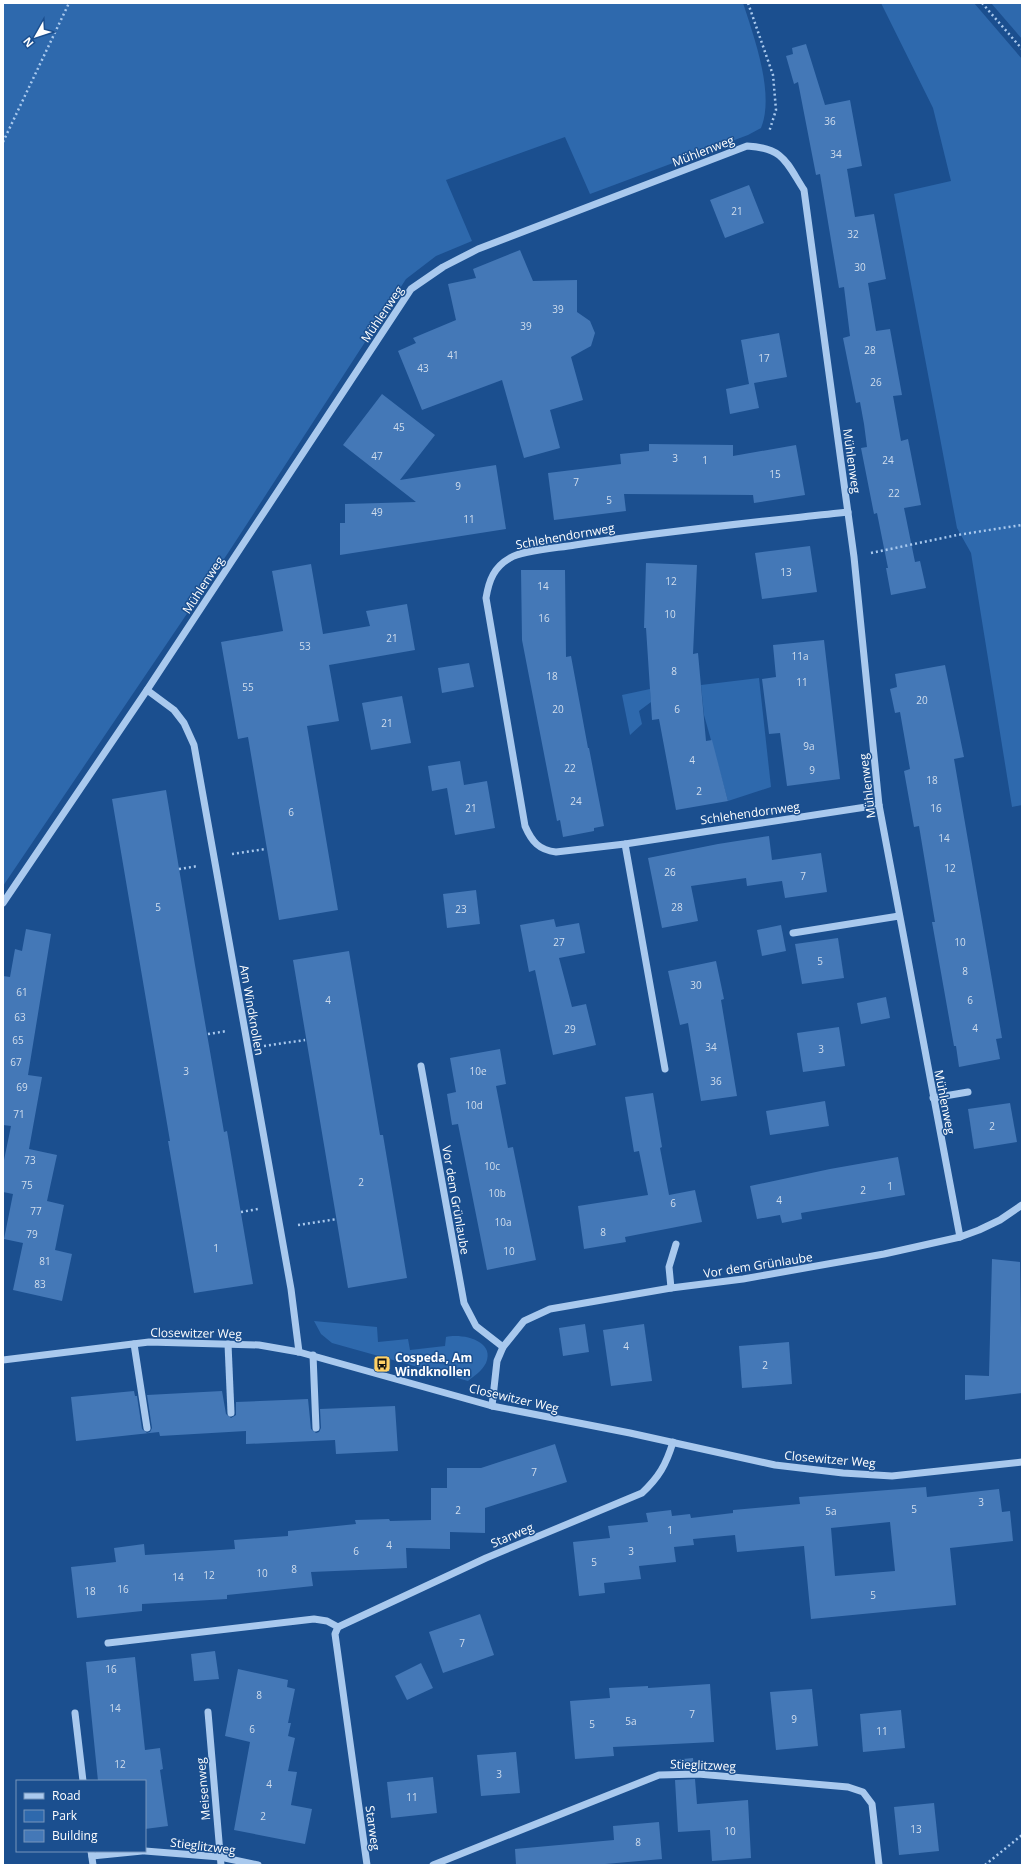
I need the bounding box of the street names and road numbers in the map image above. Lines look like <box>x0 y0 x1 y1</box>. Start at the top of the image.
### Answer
street label: Mühlenweg <box>670 131 737 171</box>
street label: Mühlenweg <box>357 282 408 346</box>
street label: Mühlenweg <box>839 428 865 495</box>
street label: Schlehendornweg <box>514 519 616 553</box>
street label: Mühlenweg <box>178 553 228 617</box>
street label: Mühlenweg <box>855 752 879 819</box>
street label: Schlehendornweg <box>699 798 801 828</box>
street label: Am Windknollen <box>236 963 268 1057</box>
street label: Mühlenweg <box>930 1068 960 1136</box>
street label: Vor dem Grünlaube <box>438 1144 474 1256</box>
street label: Vor dem Grünlaube <box>702 1248 814 1282</box>
street label: Closewitzer Weg <box>150 1324 242 1342</box>
street label: Closewitzer Weg <box>467 1379 561 1417</box>
street label: Closewitzer Weg <box>784 1447 877 1472</box>
street label: Starweg <box>488 1518 536 1552</box>
street label: Stieglitzweg <box>670 1755 737 1775</box>
street label: Meisenweg <box>192 1756 214 1821</box>
street label: Starweg <box>361 1805 385 1852</box>
street label: Stieglitzweg <box>169 1834 237 1858</box>

